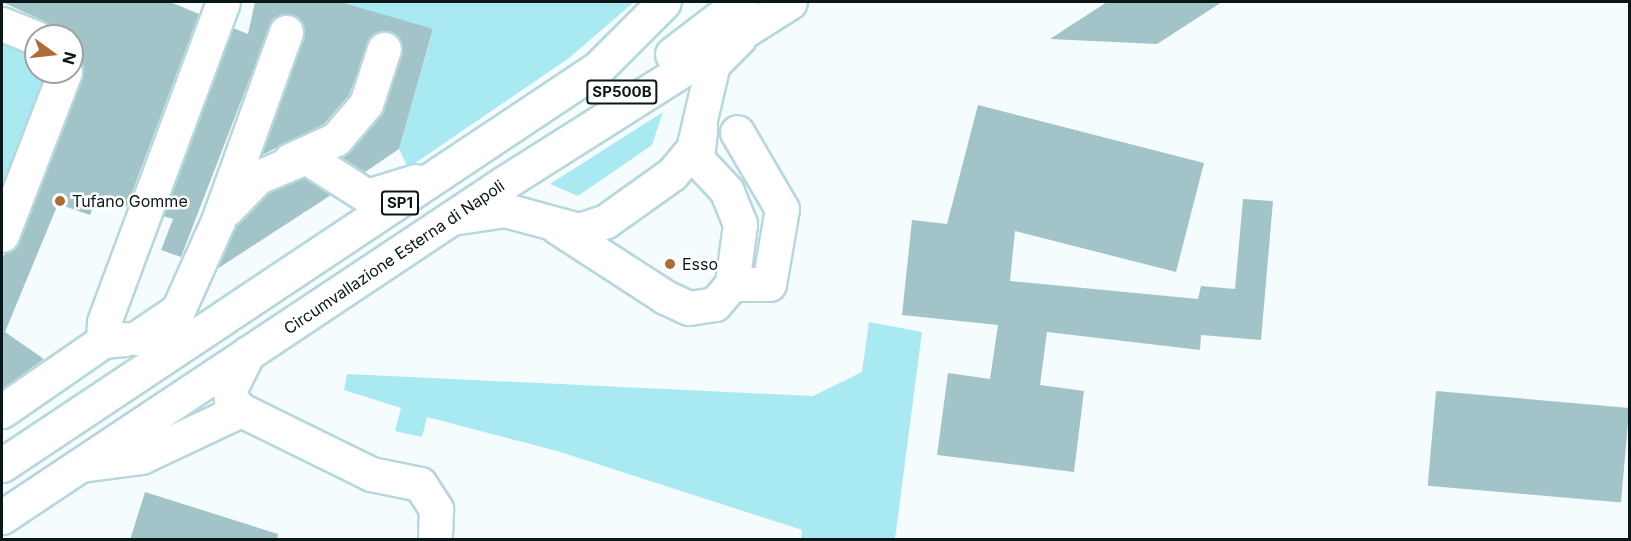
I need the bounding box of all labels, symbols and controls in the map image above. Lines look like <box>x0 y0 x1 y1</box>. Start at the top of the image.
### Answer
north arrow <box>24 24 84 84</box>
text: N <box>58 50 81 67</box>
road number: SP500B <box>586 80 658 104</box>
street label: Circumvallazione Esterna di Napoli <box>280 176 508 338</box>
place label: Tufano Gomme <box>72 191 188 211</box>
road number: SP1 <box>380 191 420 215</box>
marker: Tufano Gomme <box>53 194 67 208</box>
place label: Esso <box>682 254 718 274</box>
marker: Esso <box>663 257 677 271</box>

